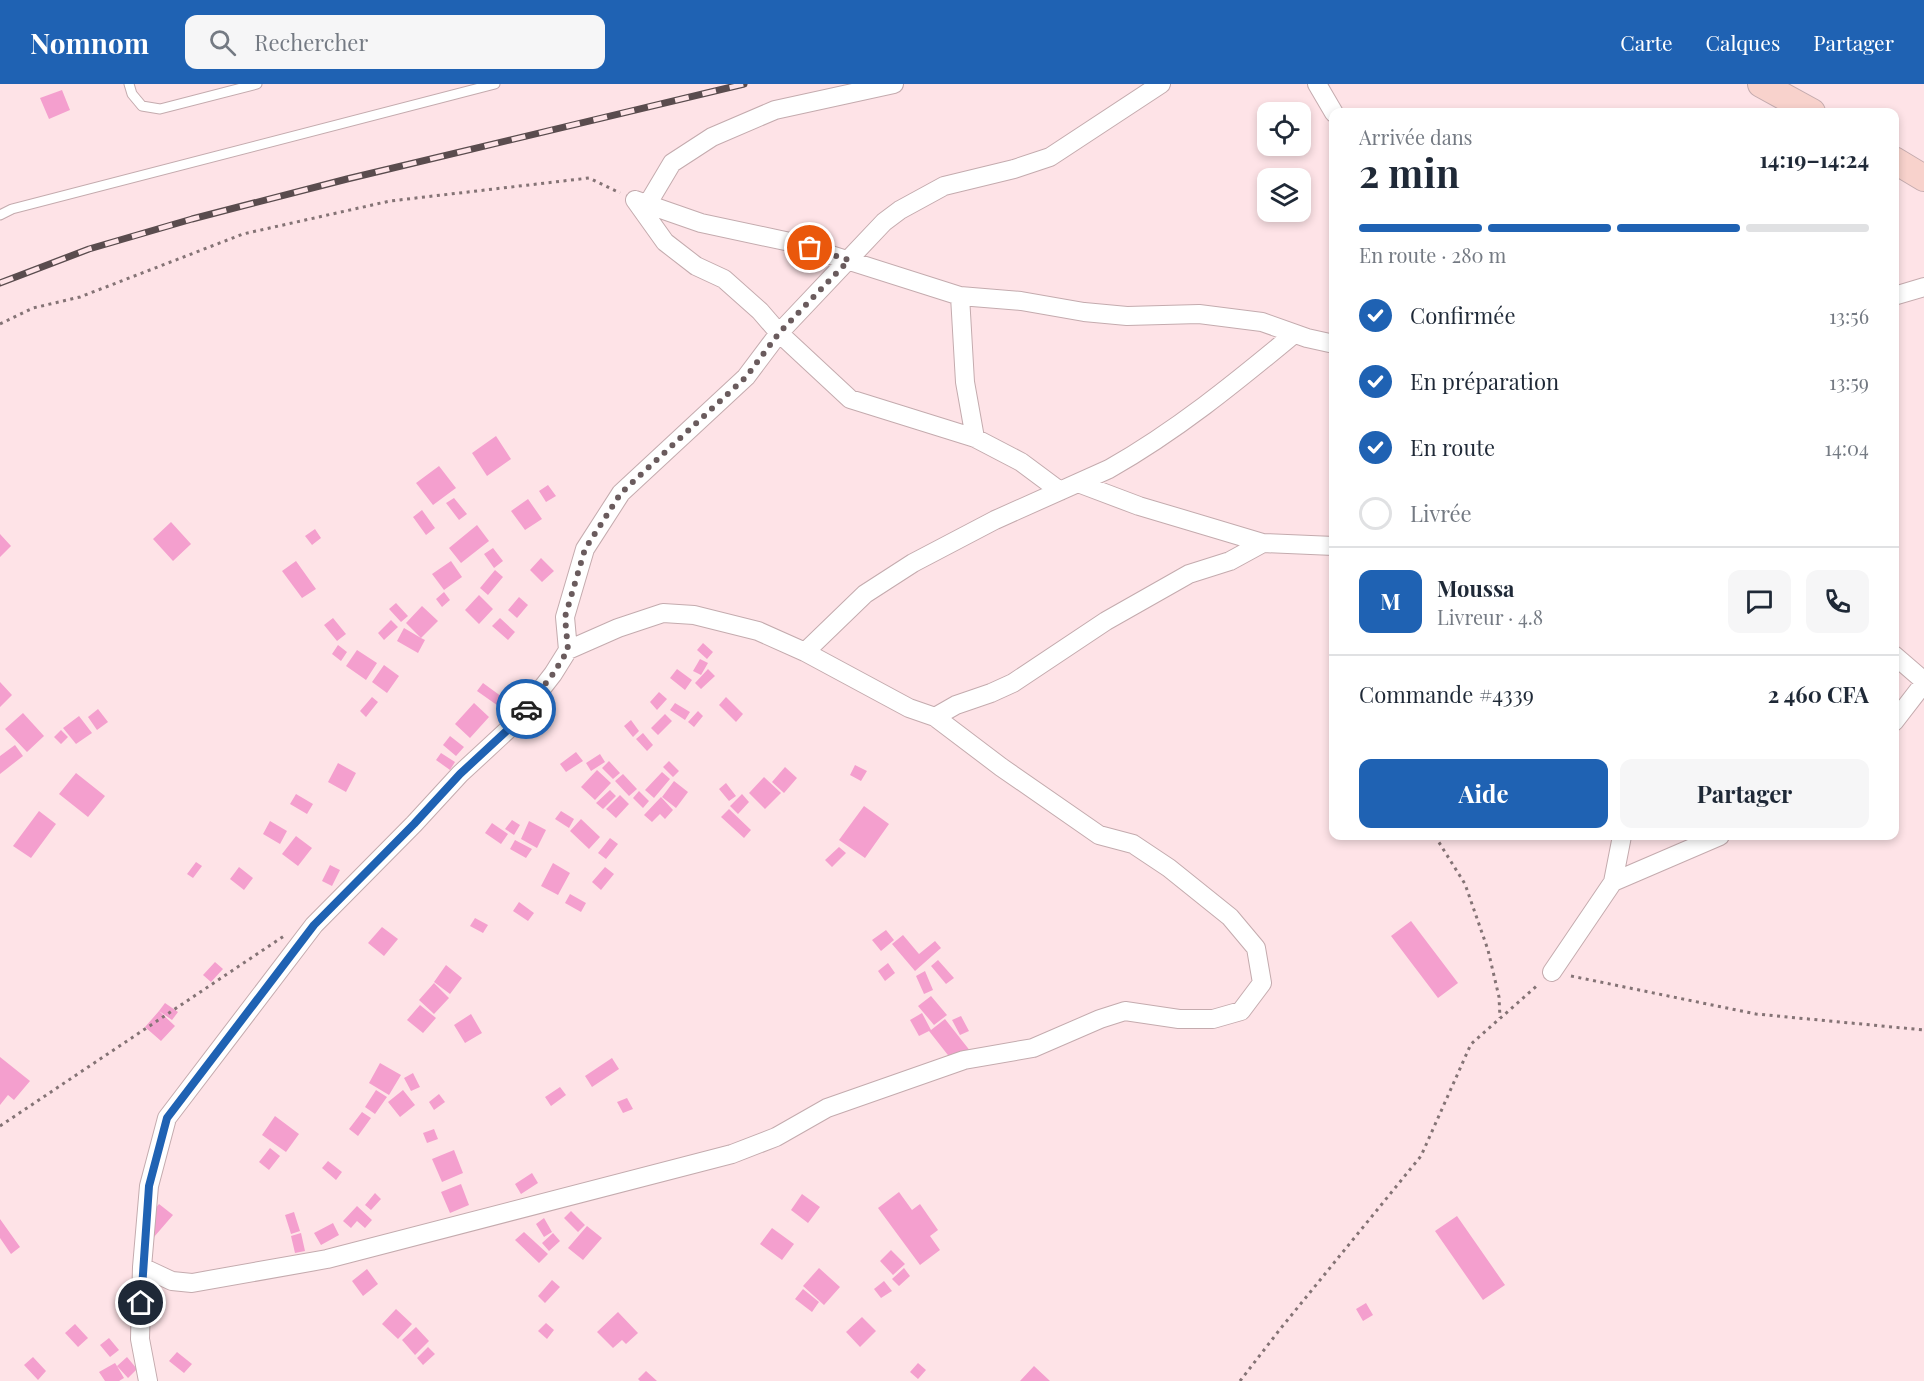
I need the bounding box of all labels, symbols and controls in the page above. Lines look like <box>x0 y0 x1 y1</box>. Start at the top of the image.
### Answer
search box <box>185 15 605 69</box>
text: Nomnom <box>30 24 149 61</box>
icon: search <box>206 26 239 59</box>
text: Rechercher <box>254 27 368 57</box>
text: Carte <box>1620 28 1673 56</box>
text: Calques <box>1706 28 1780 56</box>
text: Partager <box>1813 28 1894 56</box>
map controls <box>1257 102 1311 222</box>
button: locate <box>1257 102 1311 156</box>
text: Arrivée dans <box>1359 123 1473 150</box>
text: 14:19–14:24 <box>1759 144 1869 174</box>
text: 2 min <box>1359 146 1460 198</box>
button: layers <box>1257 168 1311 222</box>
pin <box>784 222 835 273</box>
icon: bag <box>793 231 826 264</box>
text: En route · 280 m <box>1359 241 1506 268</box>
icon: check <box>1359 299 1392 332</box>
text: Confirmée <box>1410 300 1516 330</box>
text: 13:56 <box>1829 302 1869 329</box>
icon: check <box>1359 365 1392 398</box>
text: En préparation <box>1410 366 1559 396</box>
text: 13:59 <box>1829 368 1869 395</box>
icon: check <box>1359 431 1392 464</box>
text: En route <box>1410 432 1495 462</box>
text: 14:04 <box>1825 434 1869 461</box>
text: Livrée <box>1410 498 1472 528</box>
button: chat <box>1728 570 1791 633</box>
button: phone <box>1806 570 1869 633</box>
text: Moussa <box>1437 573 1514 603</box>
text: M <box>1380 586 1401 616</box>
text: Livreur · 4.8 <box>1437 603 1543 630</box>
courier <box>496 679 556 739</box>
text: Commande #4339 <box>1359 679 1534 709</box>
text: 2 460 CFA <box>1768 679 1869 709</box>
icon: car <box>510 693 543 726</box>
button: Aide <box>1359 759 1608 828</box>
button: Partager <box>1620 759 1869 828</box>
pin <box>115 1277 166 1328</box>
icon: home <box>124 1286 157 1319</box>

